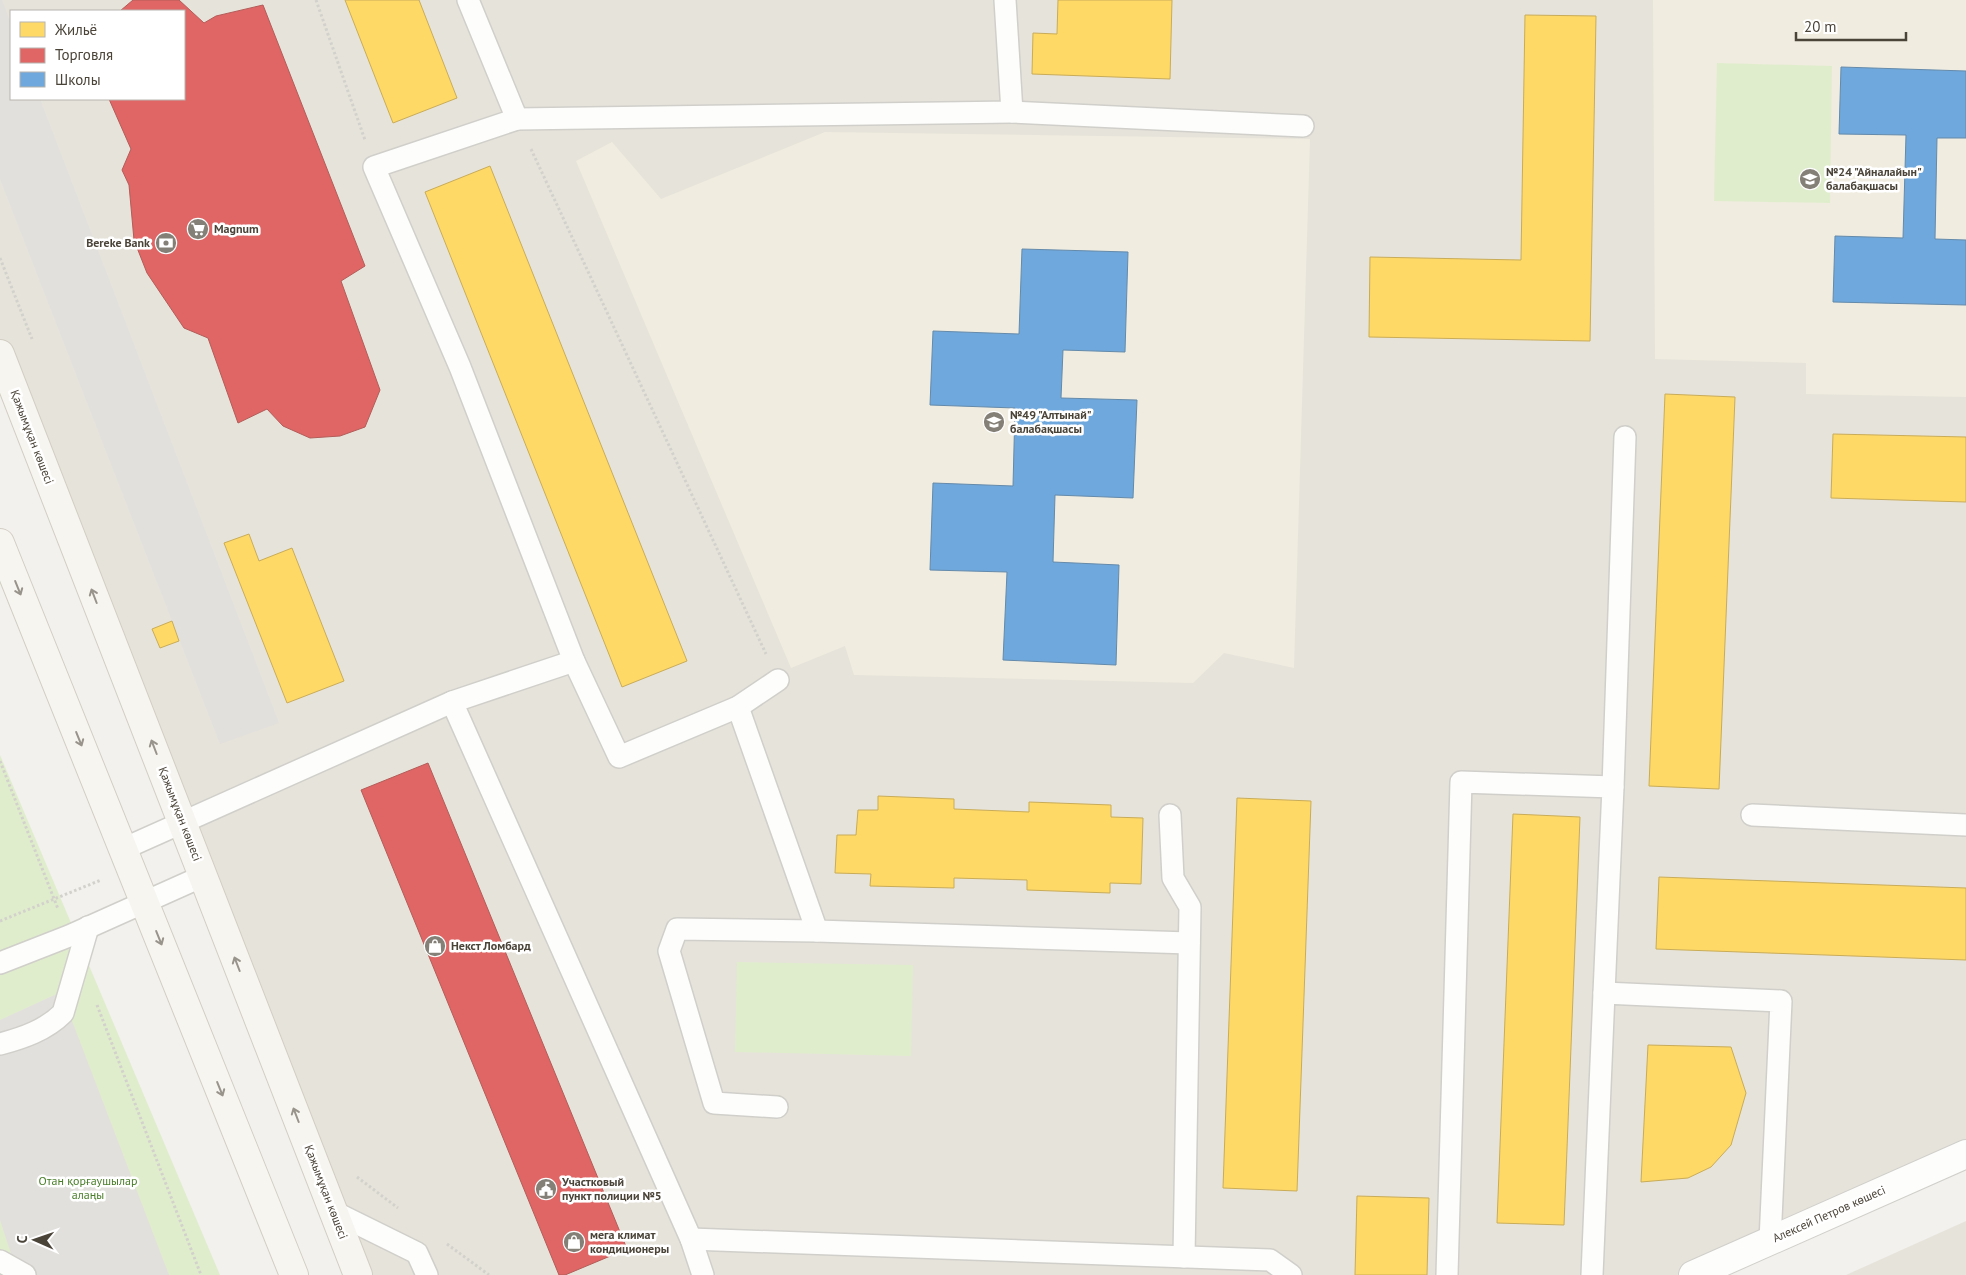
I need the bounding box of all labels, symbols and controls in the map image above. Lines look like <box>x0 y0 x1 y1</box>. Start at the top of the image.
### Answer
legend <box>10 10 185 100</box>
scale bar <box>1796 10 1906 42</box>
text: 20 m <box>1804 17 1837 36</box>
text: Жильё <box>54 20 97 39</box>
text: Торговля <box>55 45 113 64</box>
text: Школы <box>55 70 101 89</box>
place label: №24 "Айналайын" балабақшасы <box>1826 164 1922 193</box>
school or university icon: №24 "Айналайын" балабақшасы <box>1798 167 1822 191</box>
supermarket icon: Magnum <box>186 217 210 241</box>
place label: Magnum <box>214 221 259 236</box>
bank icon: Bereke Bank <box>154 231 178 255</box>
place label: Bereke Bank <box>86 235 150 250</box>
street label: Қажымұқан көшесі <box>8 388 57 486</box>
place label: №49 "Алтынай" балабақшасы <box>1010 407 1092 436</box>
school or university icon: №49 "Алтынай" балабақшасы <box>982 410 1006 434</box>
one-way arrow <box>14 580 23 595</box>
one-way arrow <box>89 589 99 604</box>
one-way arrow <box>75 731 84 746</box>
one-way arrow <box>148 740 158 755</box>
street label: Қажымұқан көшесі <box>156 765 205 863</box>
one-way arrow <box>155 930 164 945</box>
shop icon: Некст Ломбард <box>423 934 447 958</box>
place label: Некст Ломбард <box>451 938 531 953</box>
one-way arrow <box>232 957 242 972</box>
one-way arrow <box>215 1081 225 1096</box>
one-way arrow <box>291 1108 300 1124</box>
street label: Қажымұқан көшесі <box>302 1143 351 1241</box>
park label: Отан қорғаушылар алаңы <box>39 1173 137 1202</box>
place label: Участковый пункт полиции №5 <box>561 1174 662 1203</box>
public building icon: Участковый пункт полиции №5 <box>534 1177 558 1201</box>
street label: Алексей Петров көшесі <box>1770 1182 1888 1245</box>
north arrow <box>10 1215 60 1265</box>
place label: мега климат кондиционеры <box>590 1227 669 1256</box>
shop icon: мега климат кондиционеры <box>562 1230 586 1254</box>
text: С <box>13 1235 31 1244</box>

